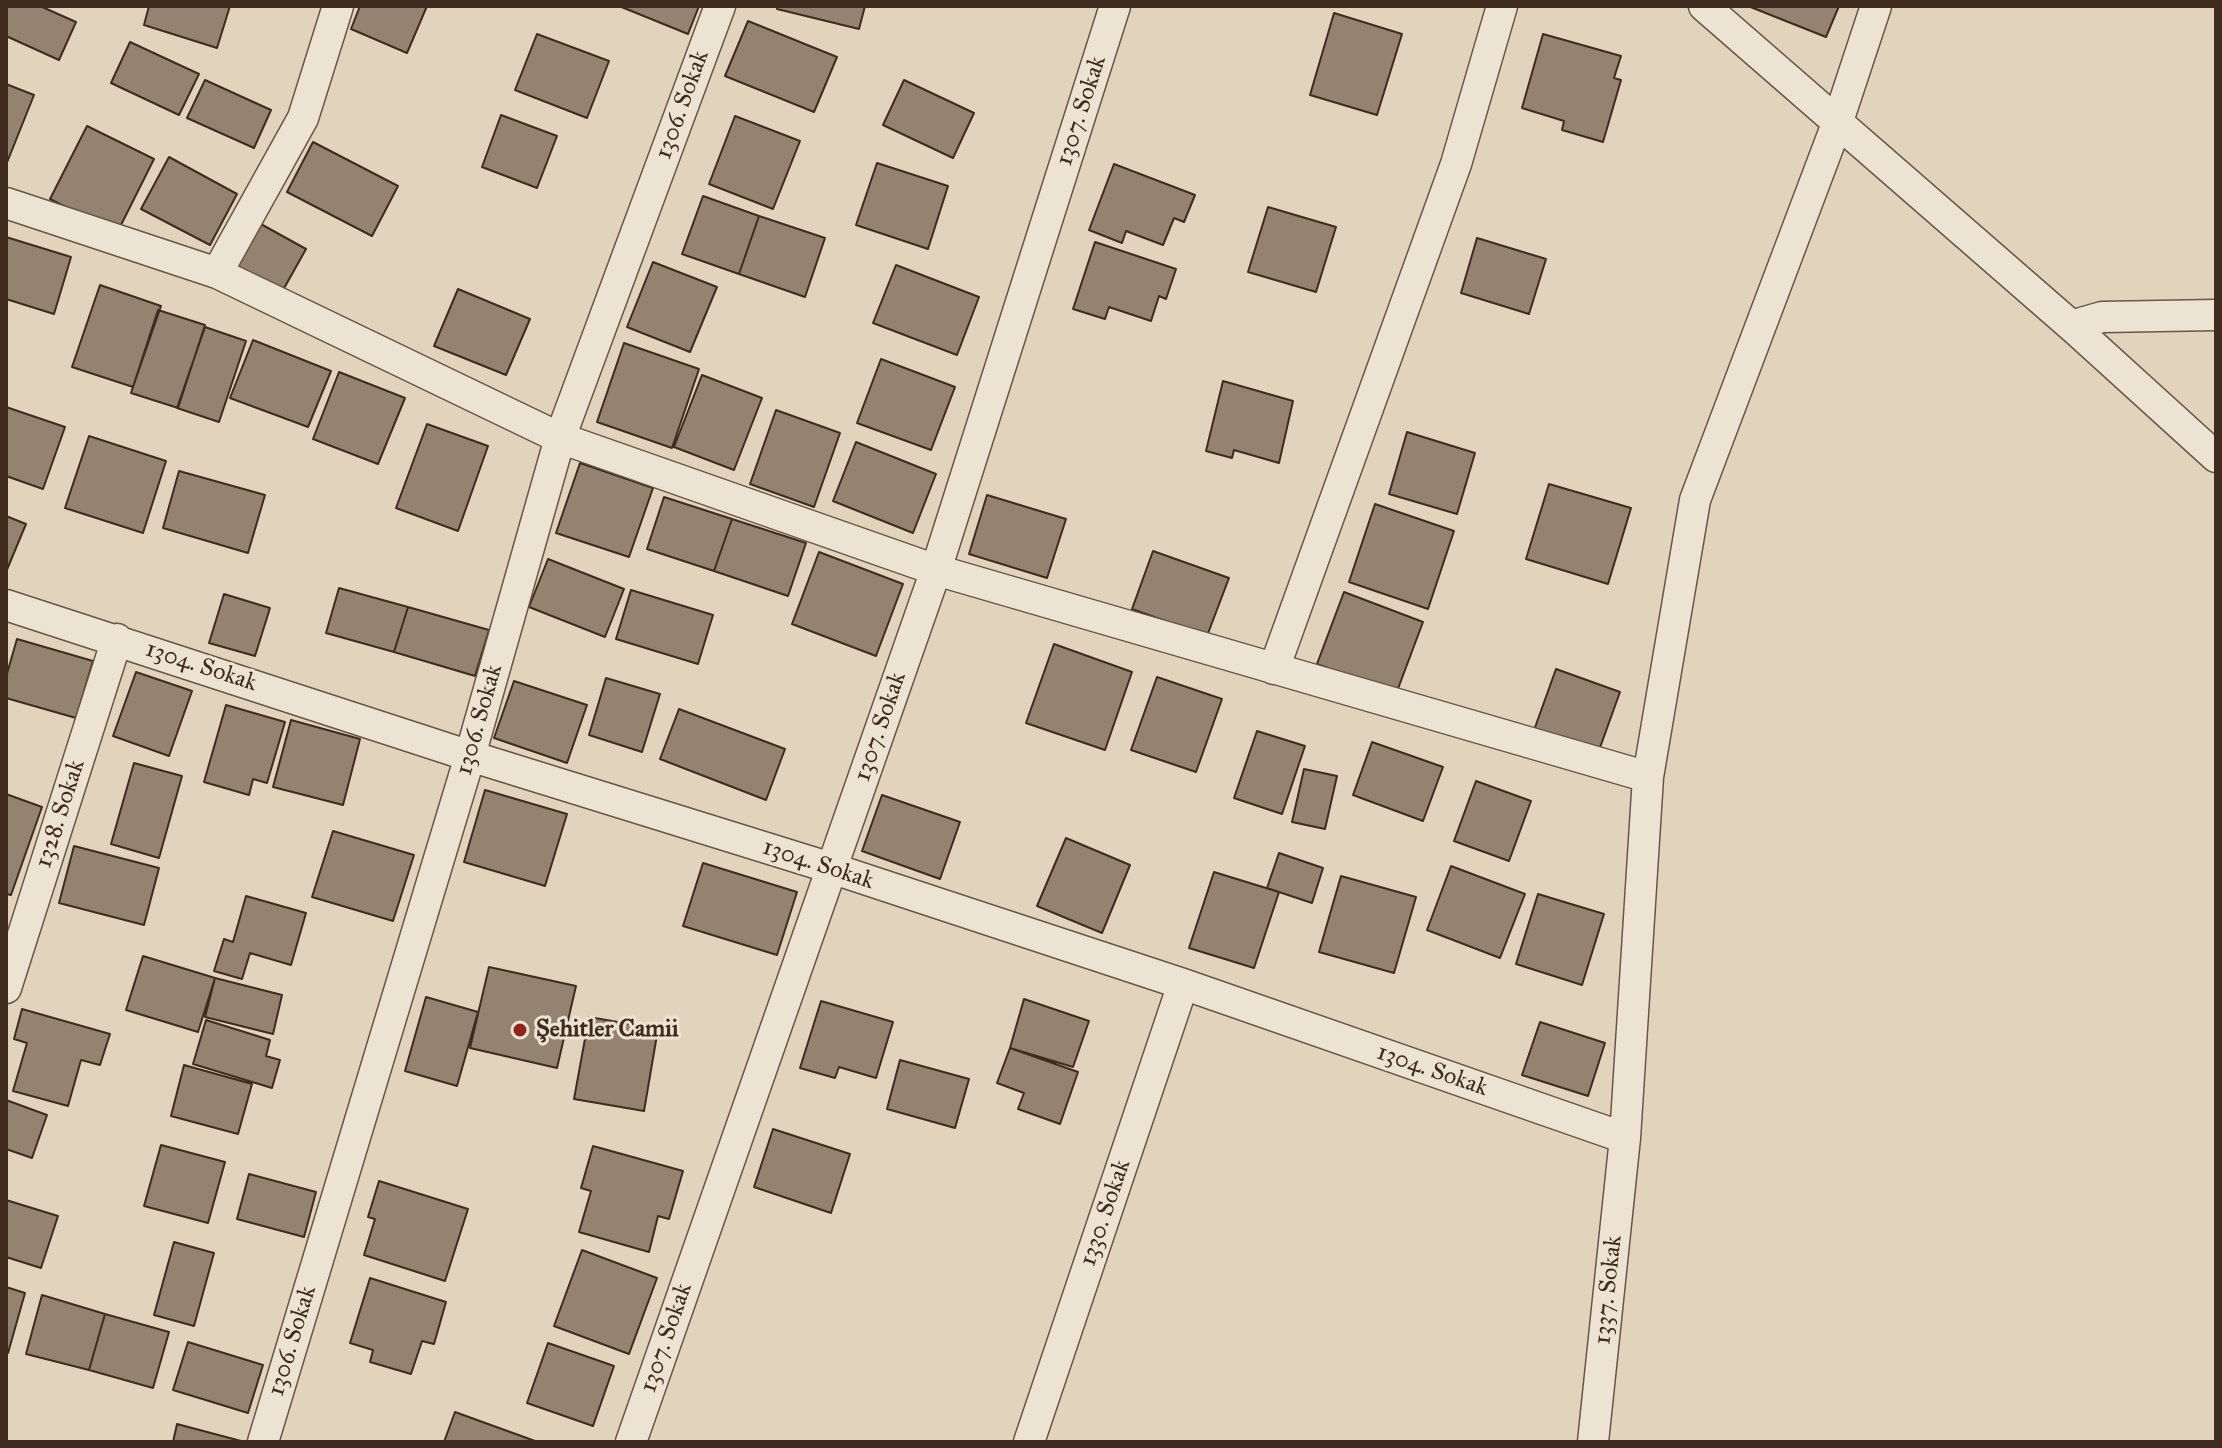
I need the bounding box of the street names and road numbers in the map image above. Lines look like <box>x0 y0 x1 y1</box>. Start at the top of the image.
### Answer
street label: 1306. Sokak <box>650 47 716 163</box>
street label: 1307. Sokak <box>1051 52 1113 170</box>
street label: 1304. Sokak <box>142 635 260 699</box>
street label: 1306. Sokak <box>450 661 510 779</box>
street label: 1307. Sokak <box>849 668 913 786</box>
street label: 1328. Sokak <box>30 756 92 872</box>
street label: 1304. Sokak <box>759 833 877 897</box>
street label: 1304. Sokak <box>1373 1039 1491 1103</box>
street label: 1330. Sokak <box>1074 1156 1138 1270</box>
street label: 1337. Sokak <box>1589 1234 1629 1346</box>
street label: 1307. Sokak <box>635 1279 699 1397</box>
street label: 1306. Sokak <box>263 1282 323 1400</box>

